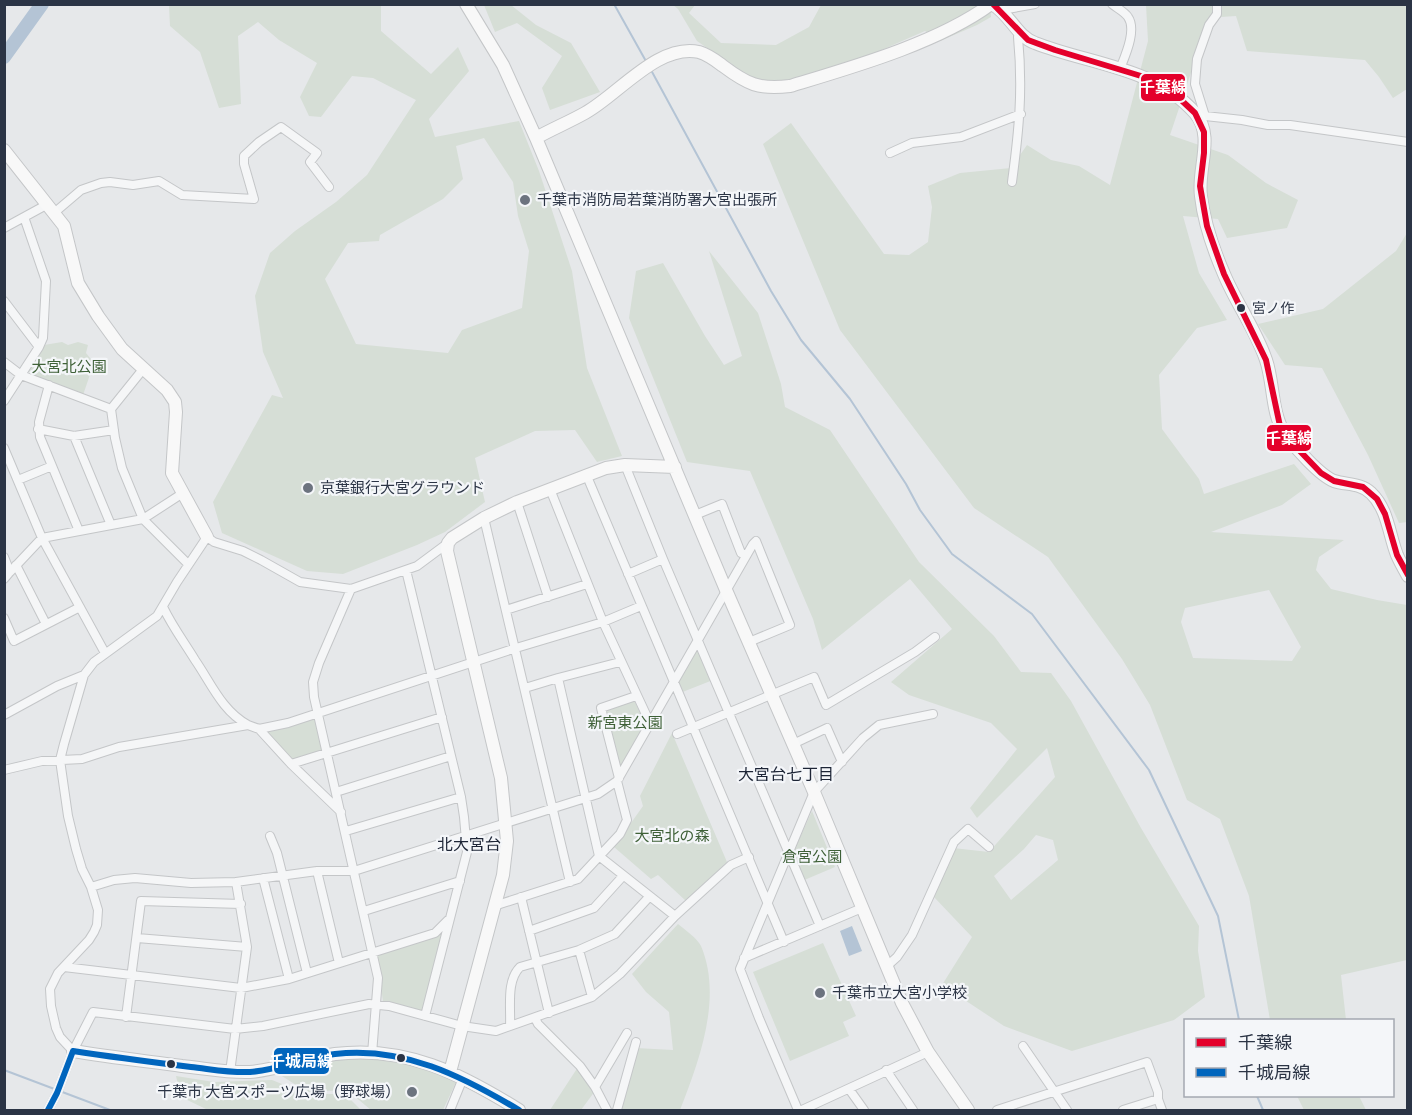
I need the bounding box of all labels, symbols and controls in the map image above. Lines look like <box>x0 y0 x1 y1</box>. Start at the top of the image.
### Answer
line badge: 千葉線 <box>1140 73 1186 102</box>
text: 千葉線 <box>1139 76 1187 98</box>
place label: 千葉市消防局若葉消防署大宮出張所 <box>537 189 777 210</box>
marker: 千葉市消防局若葉消防署大宮出張所 <box>518 193 532 207</box>
place label: 宮ノ作 <box>1252 298 1294 317</box>
marker: 宮ノ作 <box>1235 302 1247 314</box>
park label: 大宮北公園 <box>31 356 107 377</box>
line badge: 千葉線 <box>1266 424 1312 452</box>
text: 千葉線 <box>1265 427 1313 449</box>
place label: 京葉銀行大宮グラウンド <box>320 477 485 498</box>
marker: 京葉銀行大宮グラウンド <box>301 481 315 495</box>
park label: 新宮東公園 <box>587 712 663 733</box>
district label: 大宮台七丁目 <box>738 763 834 785</box>
park label: 大宮北の森 <box>634 825 710 846</box>
district label: 北大宮台 <box>437 833 501 855</box>
park label: 倉宮公園 <box>782 846 842 867</box>
place label: 千葉市立大宮小学校 <box>832 982 967 1003</box>
marker: 千葉市立大宮小学校 <box>813 986 827 1000</box>
legend <box>1184 1019 1394 1097</box>
text: 千葉線 <box>1238 1030 1292 1054</box>
line badge: 千城局線 <box>273 1047 330 1075</box>
text: 千城局線 <box>269 1050 333 1072</box>
unlabelled marker <box>395 1052 407 1064</box>
unlabelled marker <box>165 1058 177 1070</box>
text: 千城局線 <box>1238 1060 1310 1084</box>
place label: 千葉市 大宮スポーツ広場（野球場） <box>157 1081 400 1102</box>
marker: 千葉市 大宮スポーツ広場（野球場） <box>405 1085 419 1099</box>

